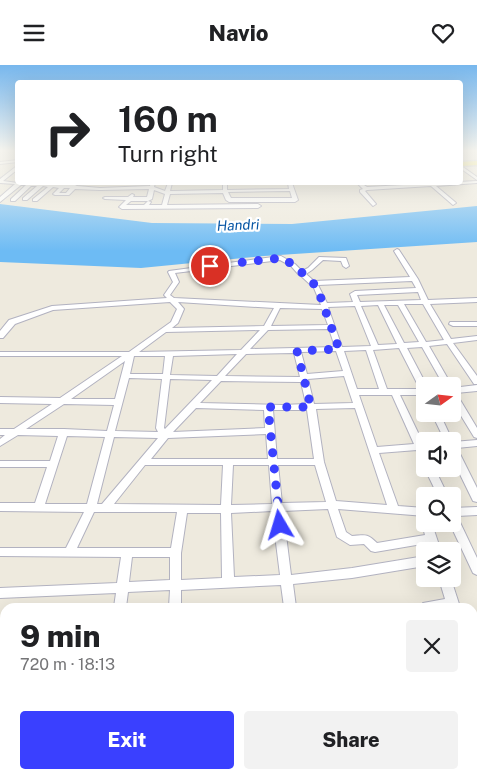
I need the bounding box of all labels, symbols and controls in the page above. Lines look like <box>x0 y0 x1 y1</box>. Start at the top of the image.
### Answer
icon: menu <box>20 19 48 47</box>
icon: heart <box>429 19 457 47</box>
text: Navio <box>208 20 269 46</box>
text: 160 m <box>118 99 218 140</box>
icon: right <box>35 100 100 165</box>
text: Turn right <box>118 141 218 167</box>
water label: Handri <box>217 216 260 234</box>
pin <box>189 245 231 287</box>
icon: arrive <box>196 252 224 280</box>
north arrow <box>416 377 461 423</box>
map controls <box>416 377 461 587</box>
button: sound <box>416 432 461 477</box>
button: search <box>416 487 461 532</box>
position arrow <box>253 498 305 550</box>
button: layers <box>416 542 461 587</box>
text: 9 min <box>20 618 100 654</box>
button: close <box>406 620 458 672</box>
text: 720 m · 18:13 <box>20 655 115 674</box>
button: Exit <box>20 711 234 769</box>
button: Share <box>244 711 458 769</box>

